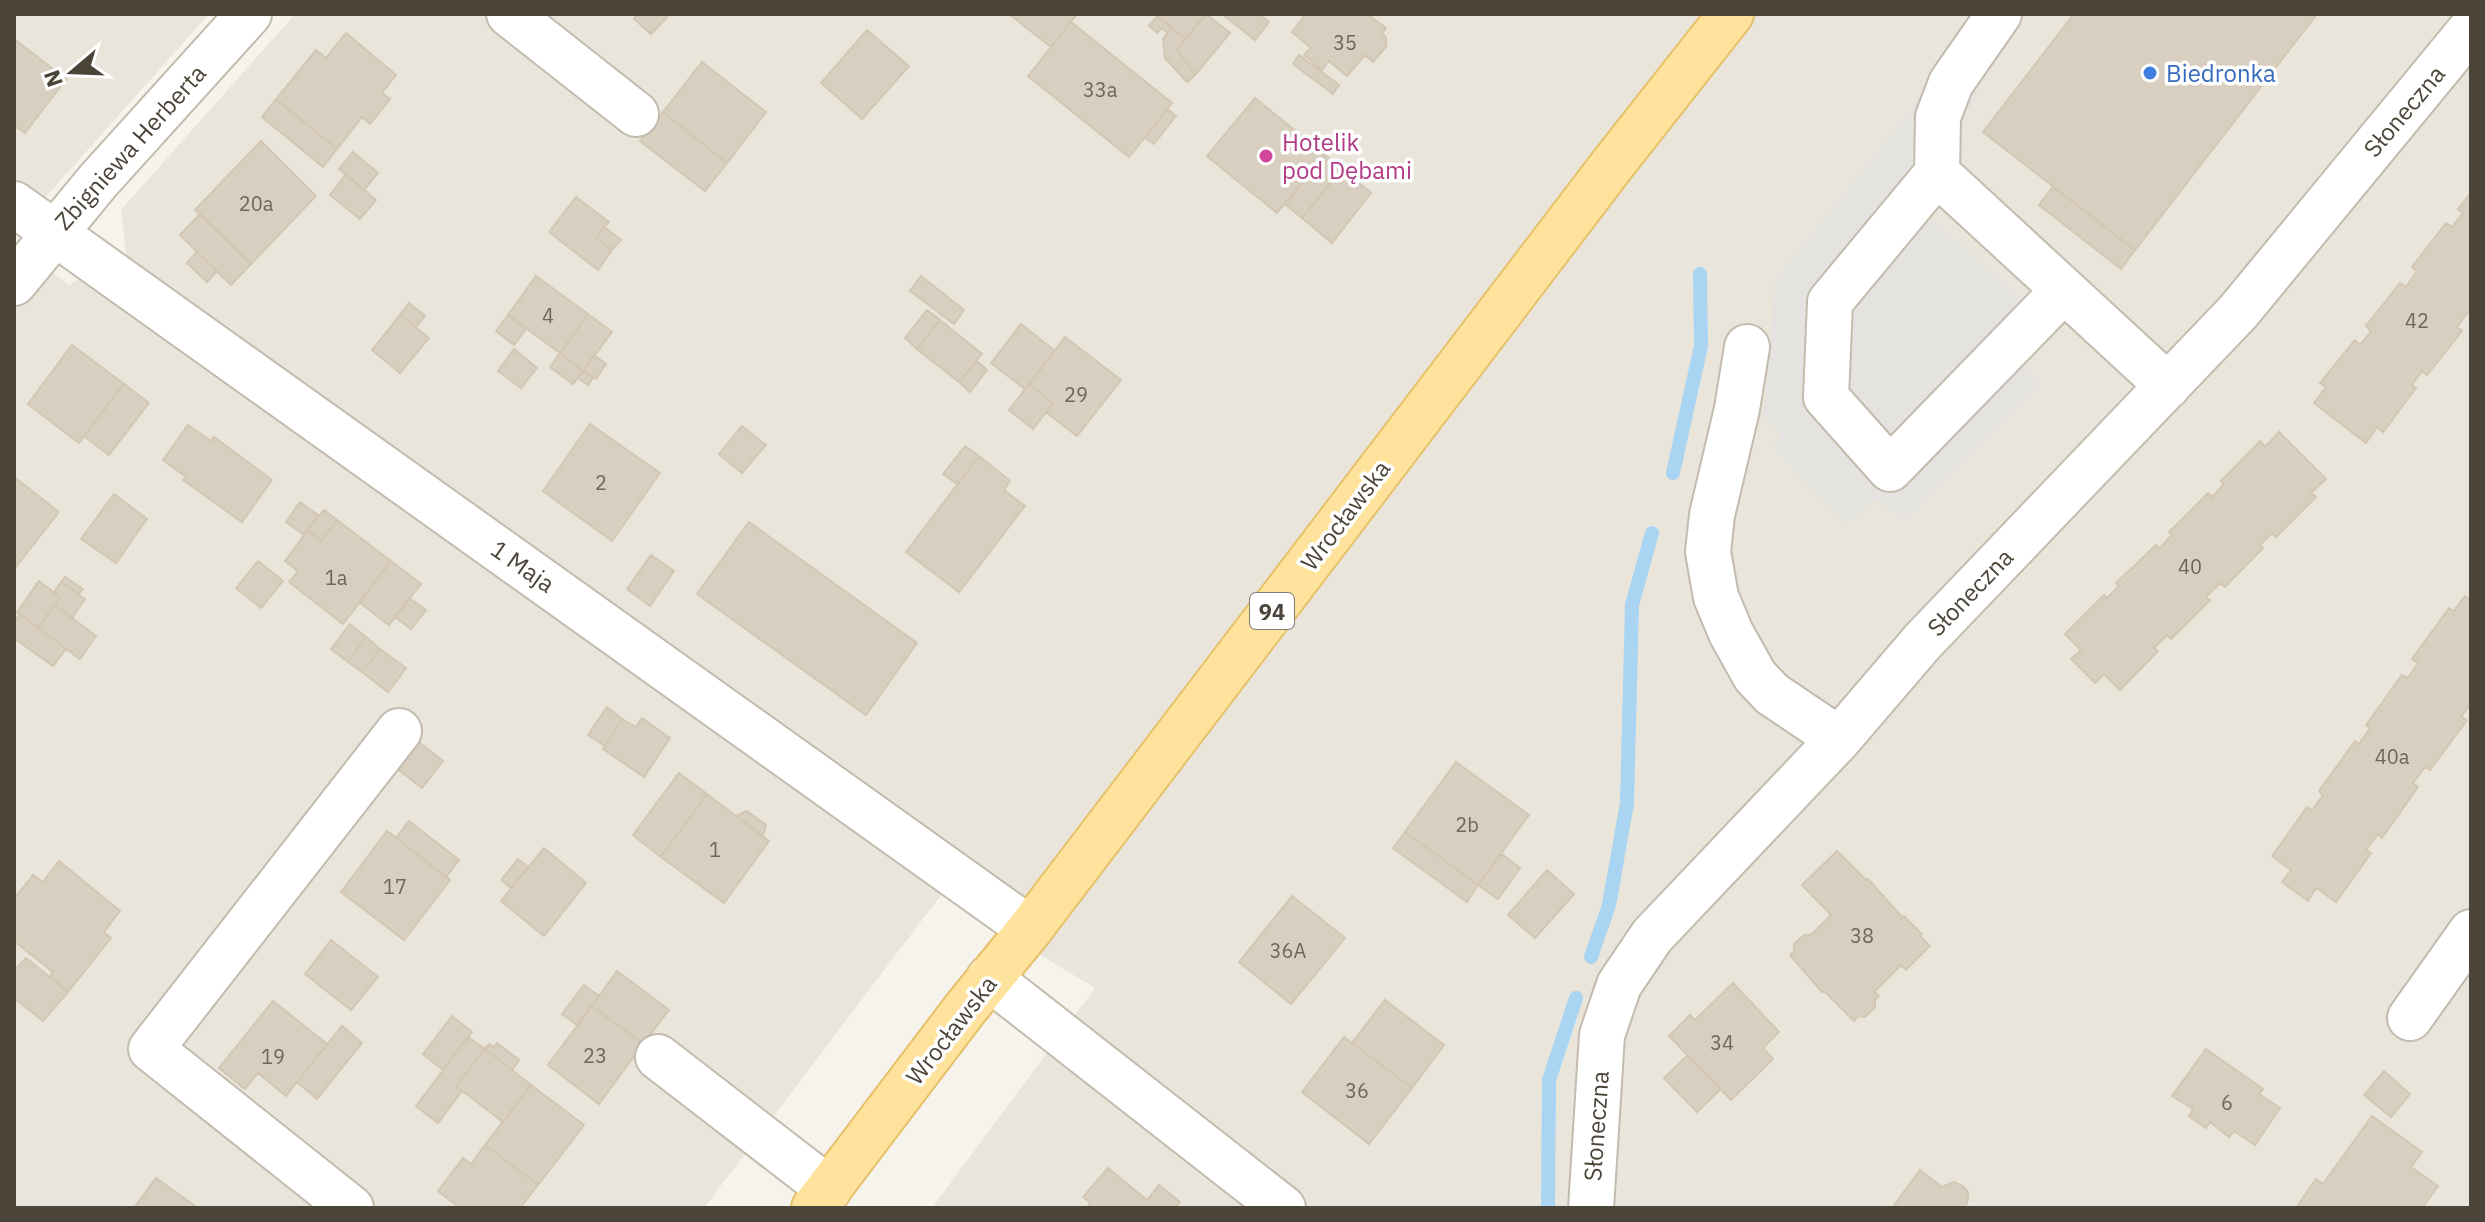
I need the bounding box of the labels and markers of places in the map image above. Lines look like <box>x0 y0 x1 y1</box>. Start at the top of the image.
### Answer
place label: Biedronka <box>2166 57 2276 89</box>
marker: Biedronka <box>2141 64 2159 82</box>
place label: Hotelik pod Dębami <box>1282 126 1412 186</box>
marker: Hotelik pod Dębami <box>1257 147 1275 165</box>

